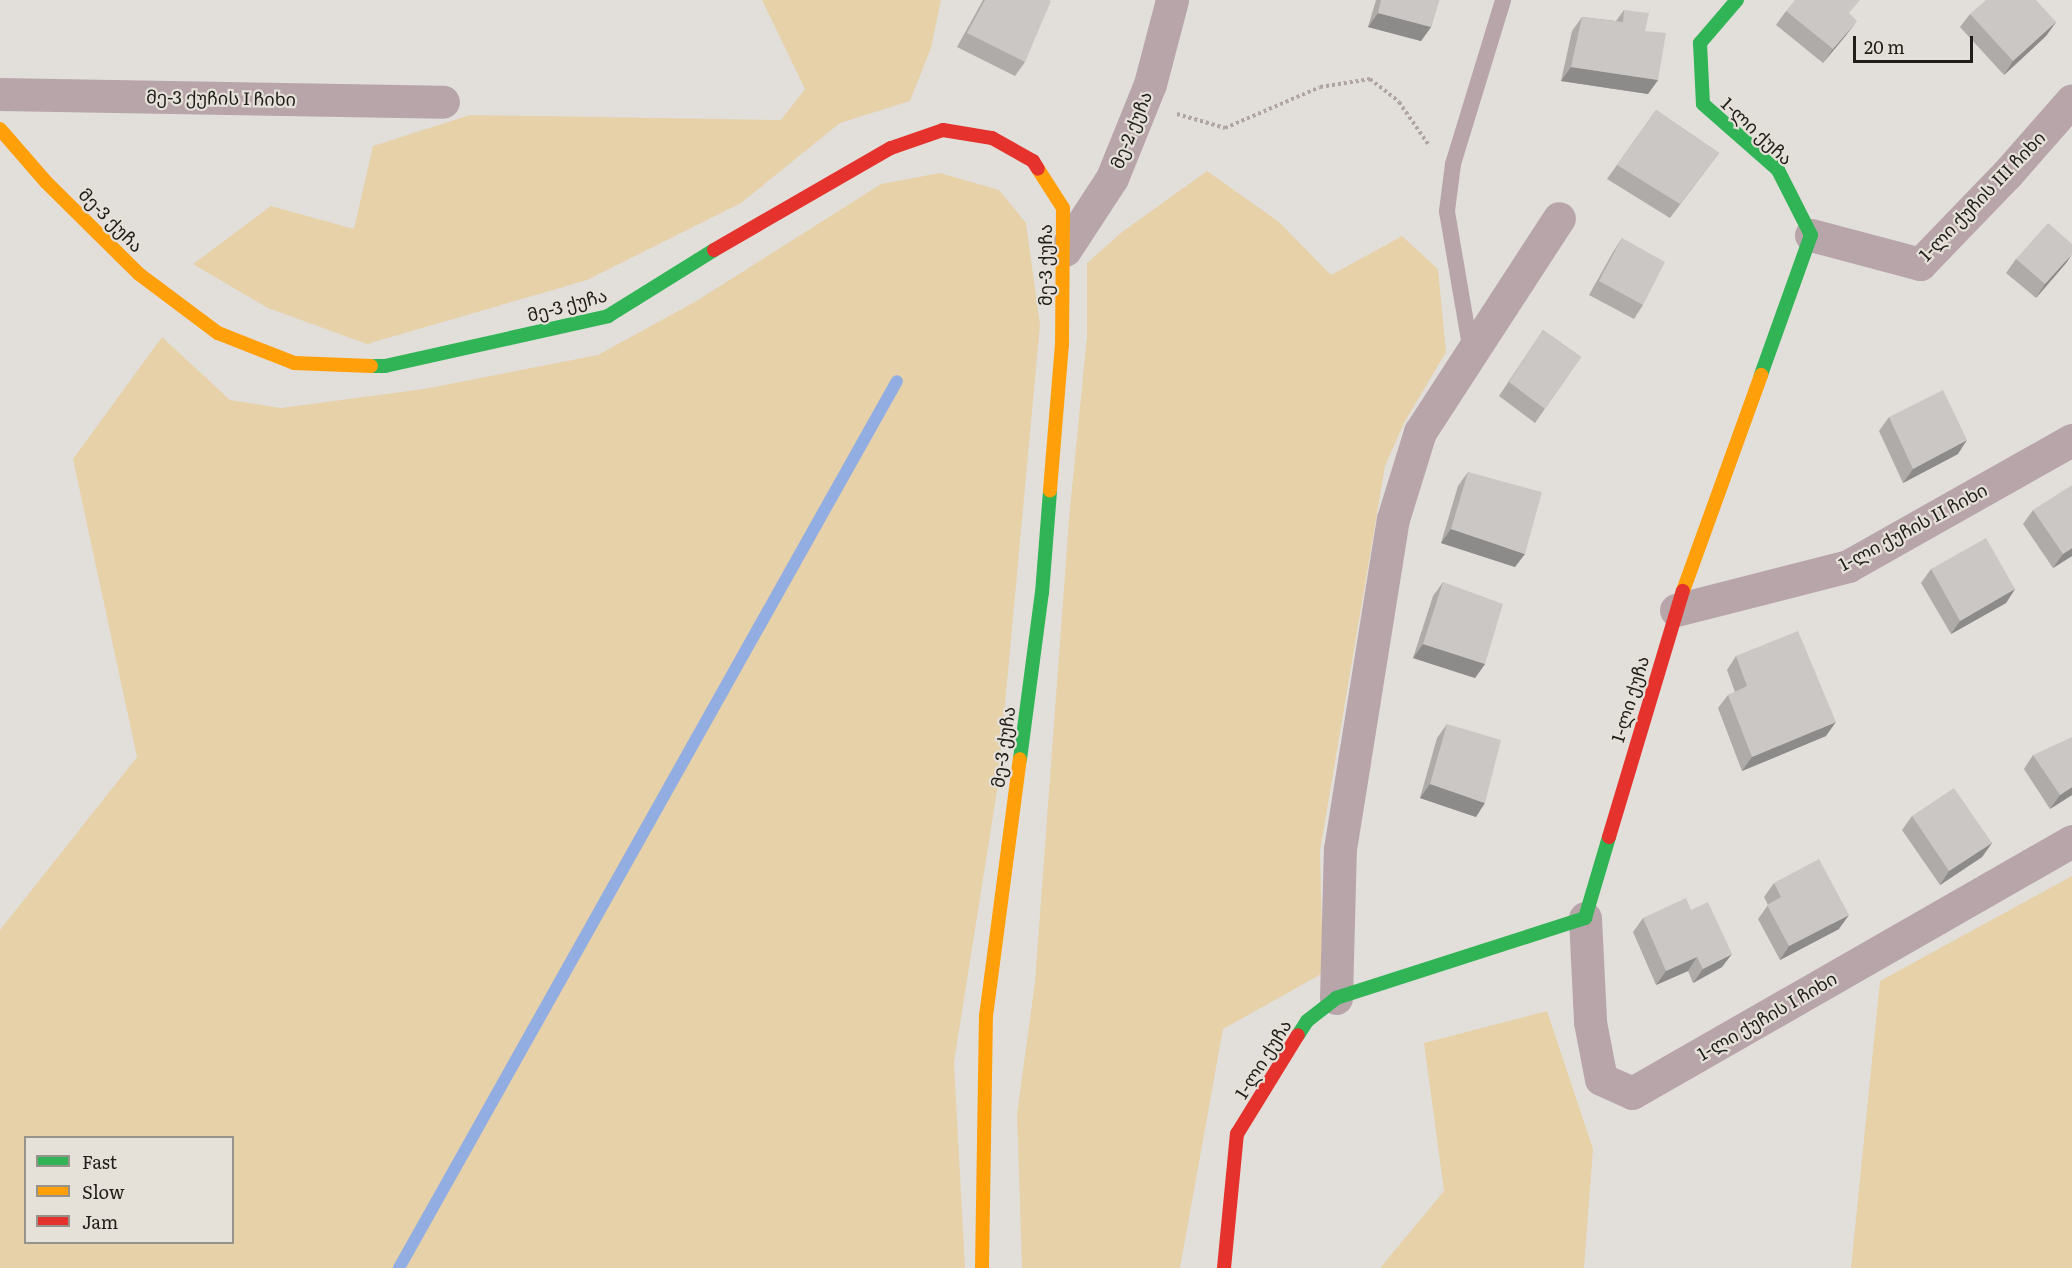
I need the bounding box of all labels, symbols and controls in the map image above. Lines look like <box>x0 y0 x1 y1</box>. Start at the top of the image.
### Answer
scale bar <box>1856 24 1976 62</box>
text: 20 m <box>1864 33 1905 60</box>
street label: მე-3 ქუჩის I ჩიხი <box>146 86 296 110</box>
street label: მე-2 ქუჩა <box>1106 88 1156 172</box>
street label: 1-ლი ქუჩა <box>1717 93 1797 169</box>
street label: 1-ლი ქუჩის III ჩიხი <box>1914 127 2050 265</box>
street label: მე-3 ქუჩა <box>74 183 148 257</box>
street label: მე-3 ქუჩა <box>1034 224 1056 306</box>
street label: მე-3 ქუჩა <box>525 284 609 326</box>
street label: 1-ლი ქუჩის II ჩიხი <box>1835 479 1991 575</box>
street label: 1-ლი ქუჩა <box>1607 653 1653 745</box>
street label: მე-3 ქუჩა <box>987 705 1019 789</box>
street label: 1-ლი ქუჩის I ჩიხი <box>1693 967 1841 1065</box>
street label: 1-ლი ქუჩა <box>1230 1015 1296 1103</box>
legend <box>24 1136 234 1244</box>
text: Fast <box>82 1148 117 1175</box>
text: Slow <box>82 1178 124 1205</box>
text: Jam <box>82 1208 118 1235</box>

